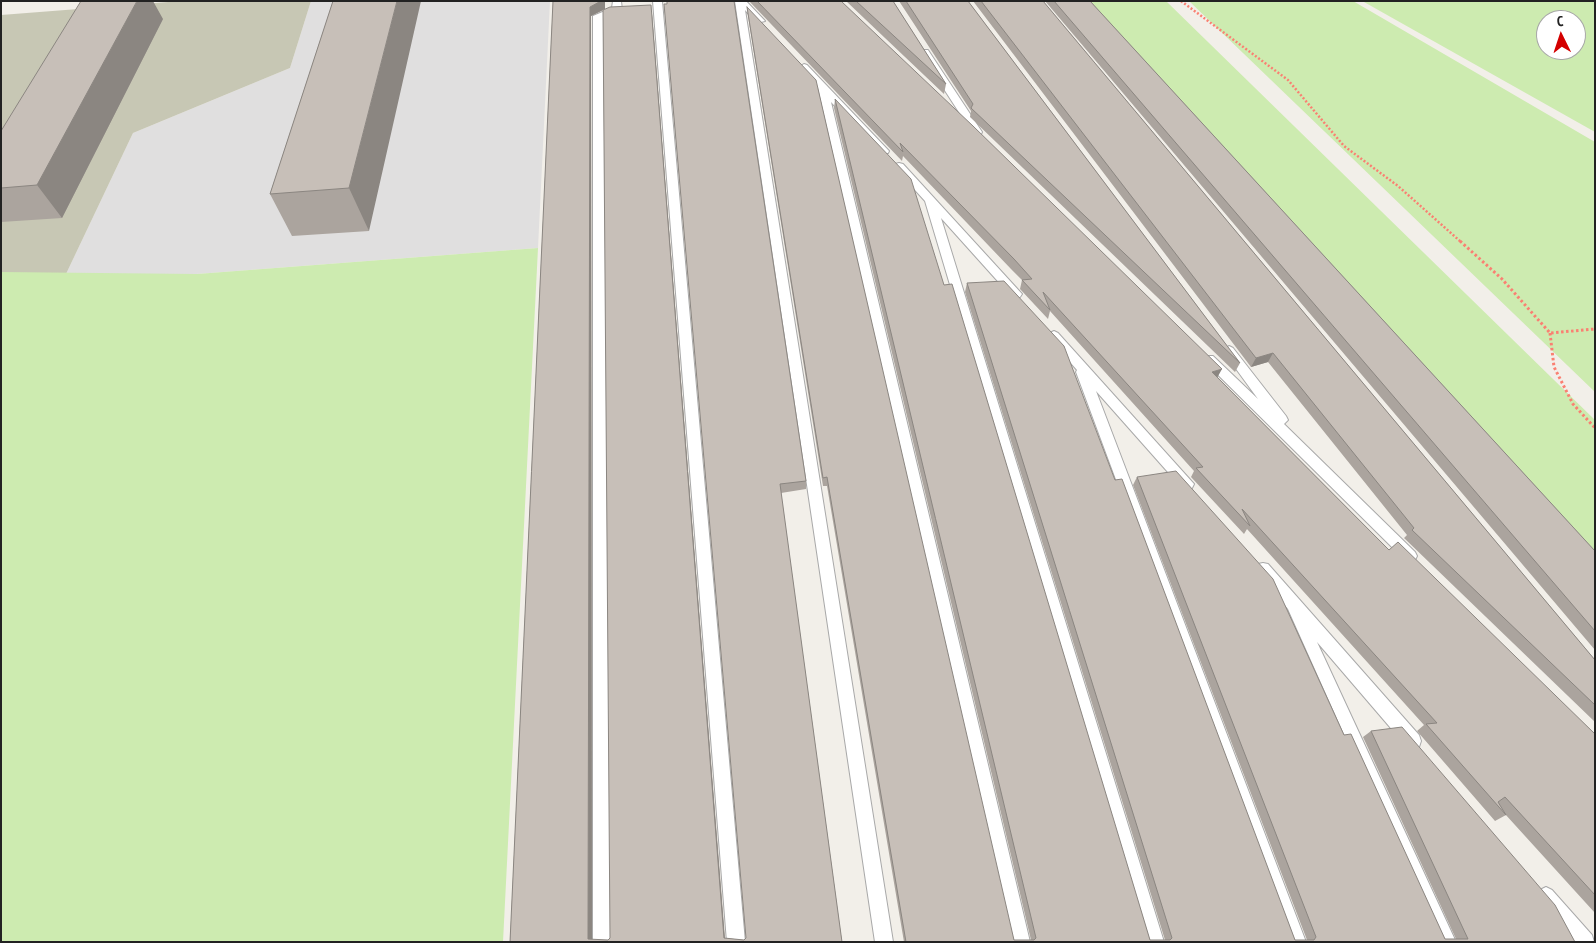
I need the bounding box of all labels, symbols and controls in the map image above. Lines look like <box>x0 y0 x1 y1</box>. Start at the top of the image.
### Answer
north arrow <box>1536 10 1586 60</box>
text: С <box>1556 12 1564 30</box>

